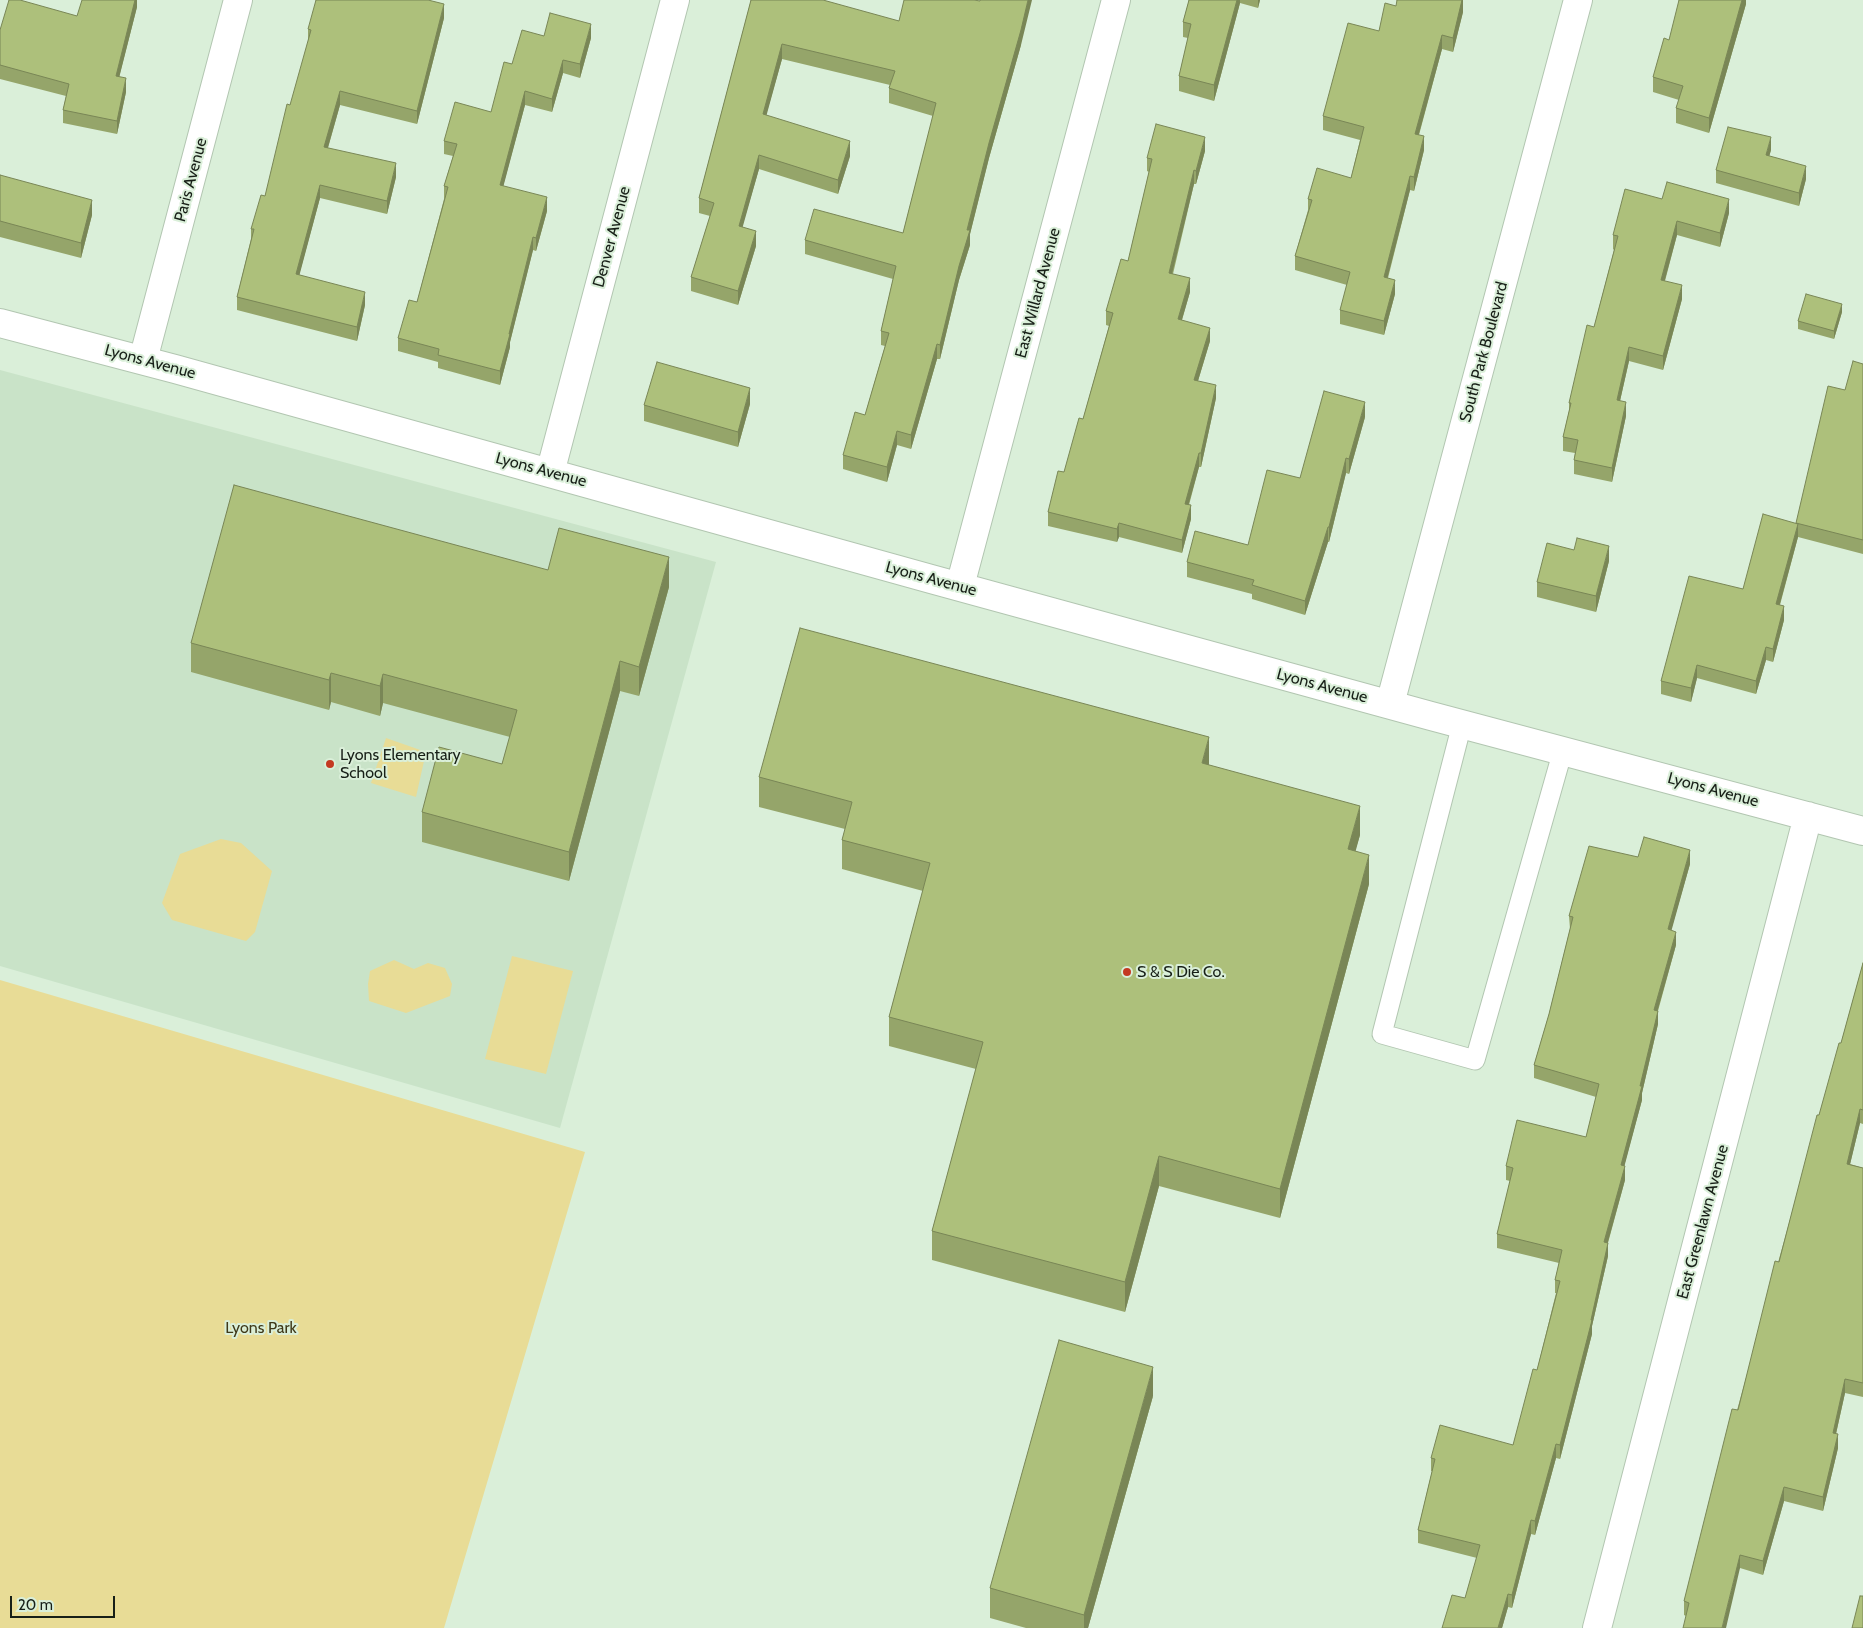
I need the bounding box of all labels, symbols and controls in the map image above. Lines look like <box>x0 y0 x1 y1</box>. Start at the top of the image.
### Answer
street label: Paris Avenue <box>171 136 211 224</box>
street label: Denver Avenue <box>589 184 635 290</box>
street label: East Willard Avenue <box>1011 226 1065 360</box>
street label: South Park Boulevard <box>1456 280 1512 424</box>
street label: Lyons Avenue <box>102 341 198 383</box>
street label: Lyons Avenue <box>493 449 589 491</box>
street label: Lyons Avenue <box>883 558 979 600</box>
street label: Lyons Avenue <box>1274 665 1370 707</box>
place label: Lyons Elementary School <box>340 745 461 783</box>
marker: Lyons Elementary School <box>324 758 336 770</box>
street label: Lyons Avenue <box>1665 769 1761 811</box>
place label: S & S Die Co. <box>1137 962 1225 982</box>
marker: S & S Die Co. <box>1121 966 1133 978</box>
street label: East Greenlawn Avenue <box>1673 1143 1733 1301</box>
park label: Lyons Park <box>225 1318 297 1338</box>
scale bar <box>12 1586 118 1618</box>
text: 20 m <box>18 1596 53 1614</box>

